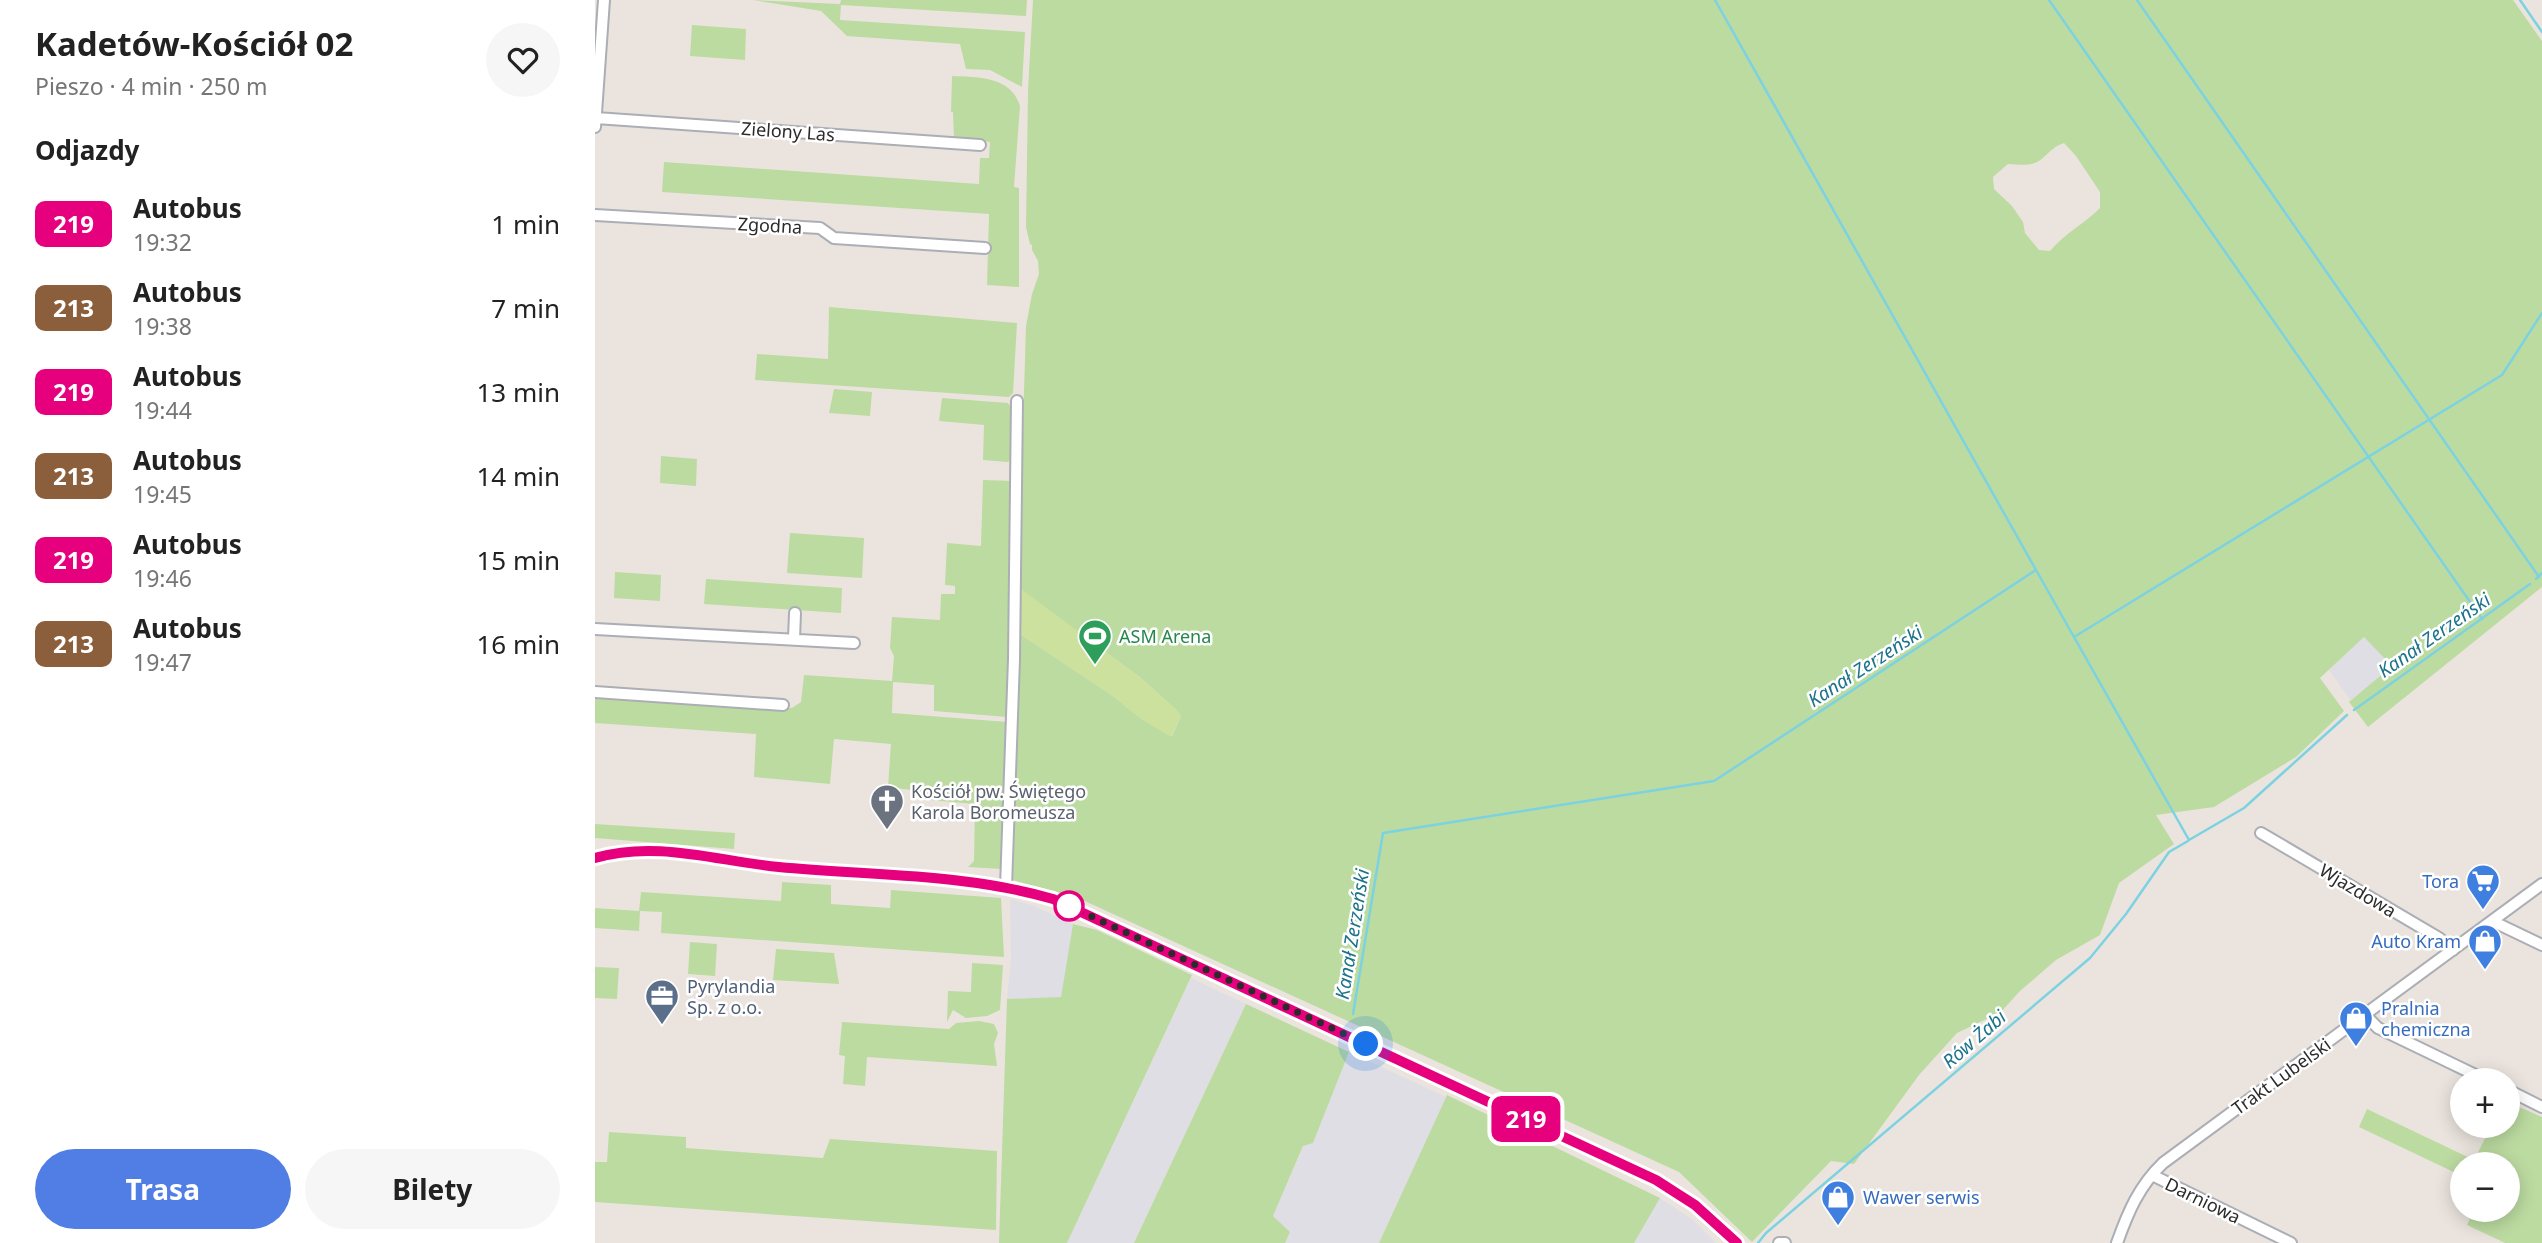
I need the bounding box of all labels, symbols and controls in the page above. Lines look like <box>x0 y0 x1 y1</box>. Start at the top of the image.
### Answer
text: Kadetów-Kościół 02 <box>35 21 353 66</box>
button: heart <box>486 23 560 97</box>
text: Pieszo · 4 min · 250 m <box>35 70 268 102</box>
street label: Zielony Las <box>740 116 836 146</box>
text: Odjazdy <box>35 132 139 168</box>
text: Autobus <box>133 190 242 226</box>
text: 1 min <box>491 206 560 242</box>
text: 219 <box>53 207 94 240</box>
street label: Zgodna <box>737 211 803 239</box>
text: 19:32 <box>133 226 192 258</box>
text: Autobus <box>133 274 242 310</box>
text: 7 min <box>491 290 560 326</box>
text: 213 <box>53 291 94 324</box>
text: 19:38 <box>133 310 192 342</box>
text: Autobus <box>133 358 242 394</box>
text: 13 min <box>476 374 560 410</box>
text: 219 <box>53 375 94 408</box>
text: 19:44 <box>133 394 192 426</box>
text: Autobus <box>133 442 242 478</box>
text: 14 min <box>476 458 560 494</box>
text: 213 <box>53 459 94 492</box>
text: 19:45 <box>133 478 192 510</box>
text: Autobus <box>133 526 242 562</box>
text: 15 min <box>476 542 560 578</box>
text: 219 <box>53 543 94 576</box>
text: 19:46 <box>133 562 192 594</box>
water label: Kanał Zerzeński <box>2373 586 2496 683</box>
text: Autobus <box>133 610 242 646</box>
sports icon: ASM Arena <box>1076 617 1114 666</box>
water label: Kanał Zerzeński <box>1803 619 1928 713</box>
place label: ASM Arena <box>1119 624 1211 648</box>
text: 16 min <box>476 626 560 662</box>
text: 213 <box>53 627 94 660</box>
text: 19:47 <box>133 646 192 678</box>
place label: Kościół pw. Świętego Karola Boromeusza <box>911 779 1086 824</box>
church icon: Kościół pw. Świętego Karola Boromeusza <box>868 782 906 831</box>
street label: Wjazdowa <box>2315 858 2401 922</box>
supermarket icon: Tora <box>2464 862 2502 911</box>
water label: Kanał Zerzeński <box>1329 866 1375 1001</box>
place label: Tora <box>2422 869 2459 893</box>
unlabelled marker <box>1054 891 1084 921</box>
shop icon: Auto Kram <box>2466 922 2504 971</box>
place label: Auto Kram <box>2371 929 2461 953</box>
place label: Pyrylandia Sp. z o.o. <box>687 974 775 1019</box>
office icon: Pyrylandia Sp. z o.o. <box>643 977 681 1026</box>
place label: Pralnia chemiczna <box>2381 996 2471 1041</box>
shop icon: Pralnia chemiczna <box>2337 999 2375 1048</box>
water label: Rów Żabi <box>1937 1003 2012 1074</box>
your location <box>1348 1026 1383 1061</box>
street label: Trakt Lubelski <box>2227 1032 2335 1120</box>
map controls <box>2450 1068 2520 1222</box>
button: + <box>2450 1068 2520 1138</box>
line badge: 219 <box>1486 1096 1566 1142</box>
text: 219 <box>1505 1102 1547 1135</box>
button: Trasa <box>35 1149 291 1229</box>
button: Bilety <box>305 1149 560 1229</box>
button: − <box>2450 1152 2520 1222</box>
street label: Darniowa <box>2161 1171 2245 1229</box>
shop icon: Wawer serwis <box>1819 1178 1857 1227</box>
place label: Wawer serwis <box>1863 1185 1980 1209</box>

